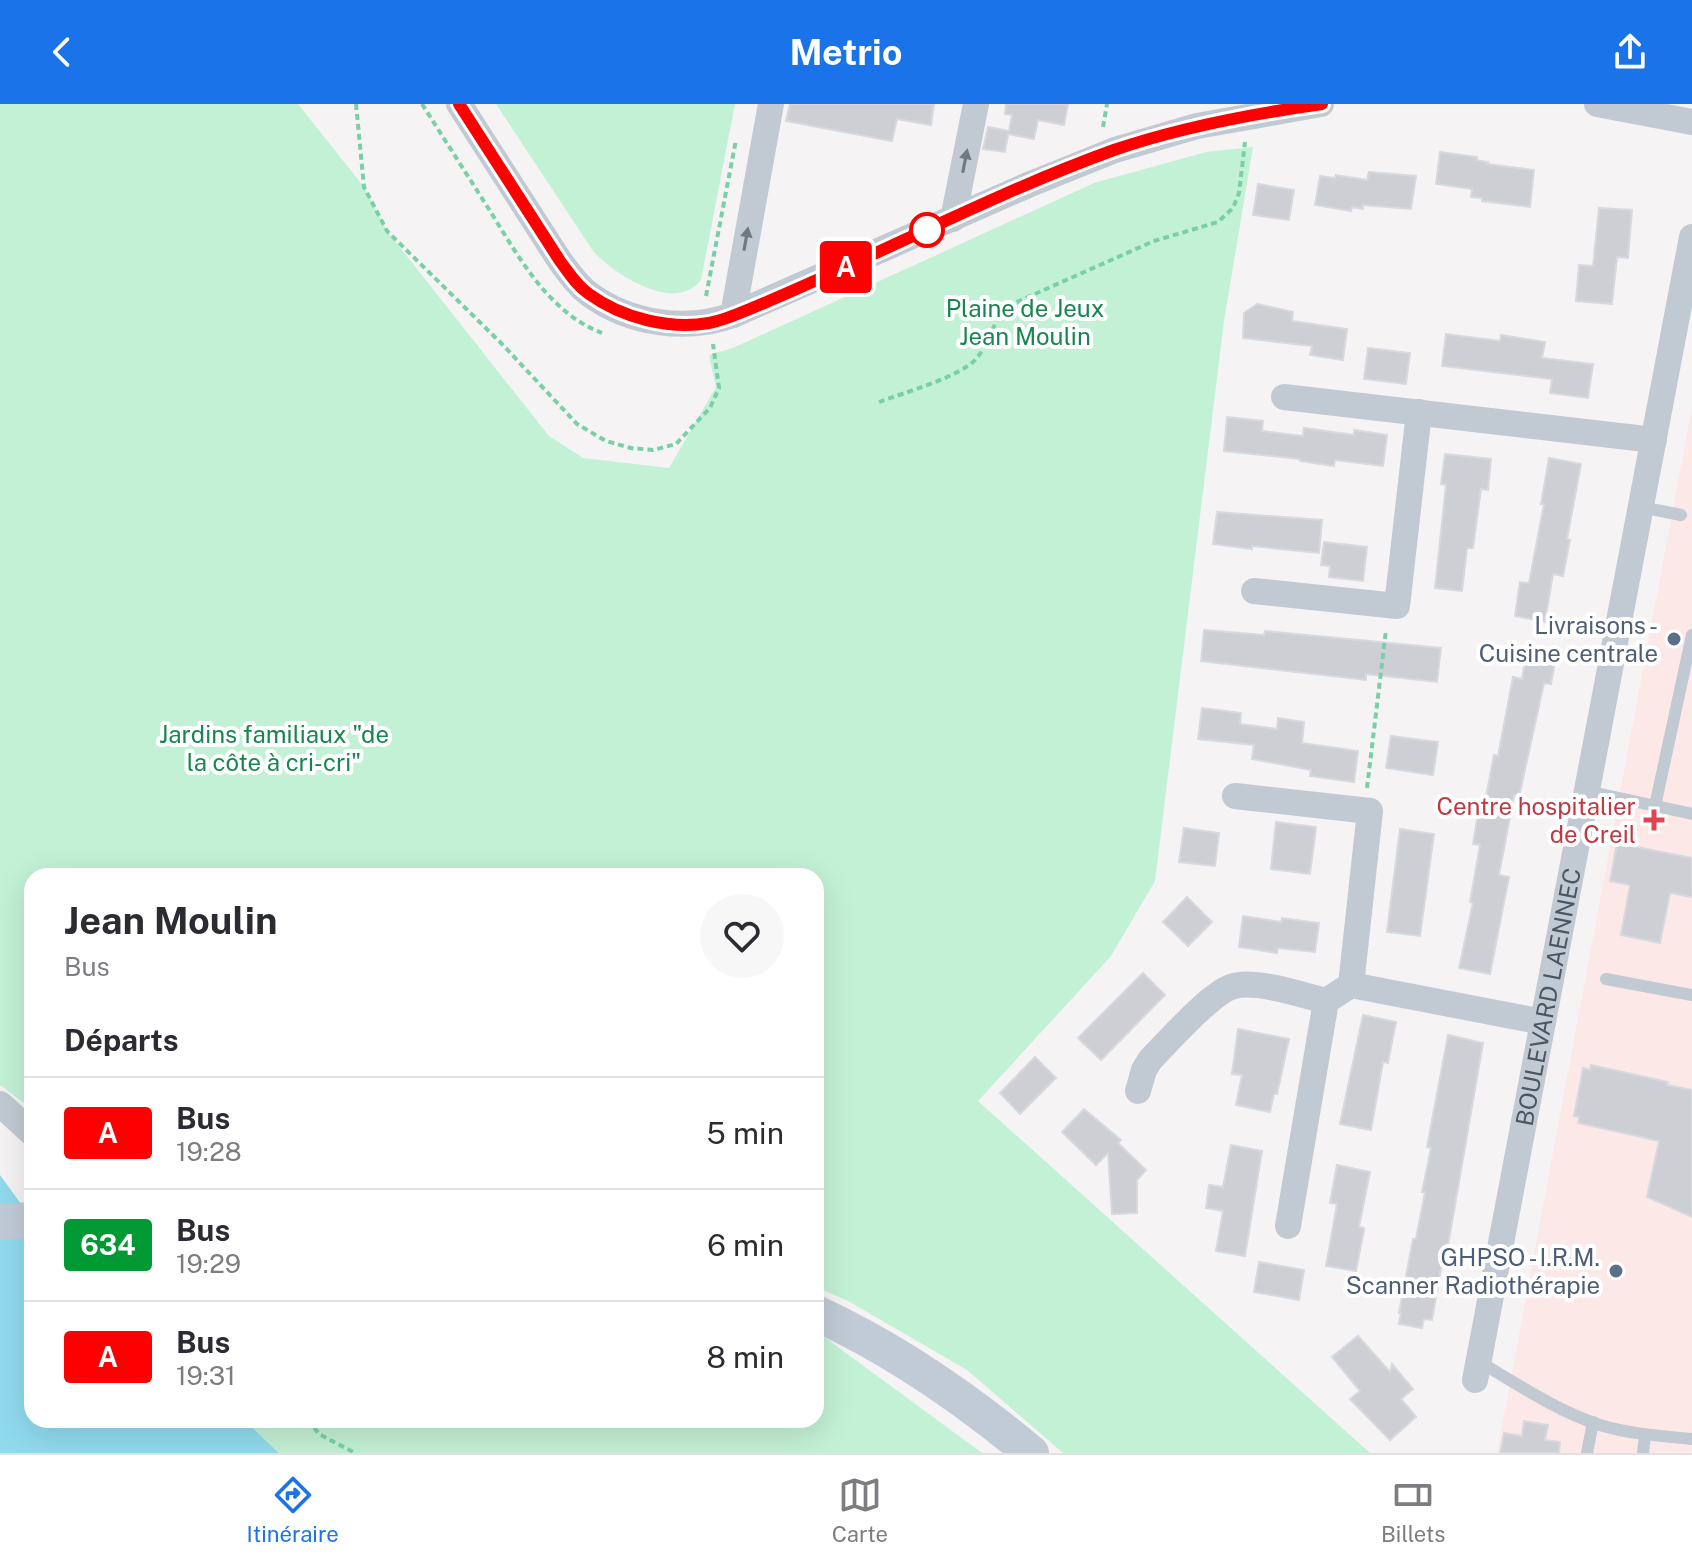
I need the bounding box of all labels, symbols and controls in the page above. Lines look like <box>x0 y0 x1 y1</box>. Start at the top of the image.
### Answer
icon: back <box>40 30 84 74</box>
icon: share <box>1608 30 1652 74</box>
text: Metrio <box>790 31 902 73</box>
one-way arrow <box>959 149 971 174</box>
unlabelled marker <box>910 213 944 247</box>
one-way arrow <box>741 226 753 251</box>
line badge: A <box>820 241 872 293</box>
text: A <box>836 250 856 283</box>
park label: Plaine de Jeux Jean Moulin <box>946 294 1104 350</box>
place label: Livraisons - Cuisine centrale <box>1479 611 1658 667</box>
marker: Livraisons - Cuisine centrale <box>1665 630 1683 648</box>
park label: Jardins familiaux "de la côte à cri-cri" <box>159 720 389 776</box>
place label: Centre hospitalier de Creil <box>1436 792 1636 848</box>
marker: Centre hospitalier de Creil <box>1643 809 1665 831</box>
street label: BOULEVARD LAENNEC <box>1510 865 1586 1128</box>
button: heart <box>700 894 784 978</box>
text: Jean Moulin <box>64 898 278 943</box>
text: Bus <box>64 951 110 982</box>
text: Départs <box>64 1022 178 1058</box>
text: Bus <box>176 1100 230 1136</box>
text: 5 min <box>707 1115 784 1151</box>
text: A <box>98 1116 118 1149</box>
text: 19:28 <box>176 1136 242 1167</box>
text: Bus <box>176 1212 230 1248</box>
text: 6 min <box>707 1227 784 1263</box>
text: 634 <box>80 1228 136 1261</box>
place label: GHPSO - I.R.M. Scanner Radiothérapie <box>1346 1243 1600 1299</box>
text: 19:29 <box>176 1248 241 1279</box>
marker: GHPSO - I.R.M. Scanner Radiothérapie <box>1607 1262 1625 1280</box>
text: Bus <box>176 1324 230 1360</box>
text: 8 min <box>706 1339 784 1375</box>
text: A <box>98 1340 118 1373</box>
text: 19:31 <box>176 1360 236 1391</box>
tab: Itinéraire <box>247 1473 339 1547</box>
tab: Carte <box>832 1473 888 1547</box>
tab: Billets <box>1381 1473 1445 1547</box>

